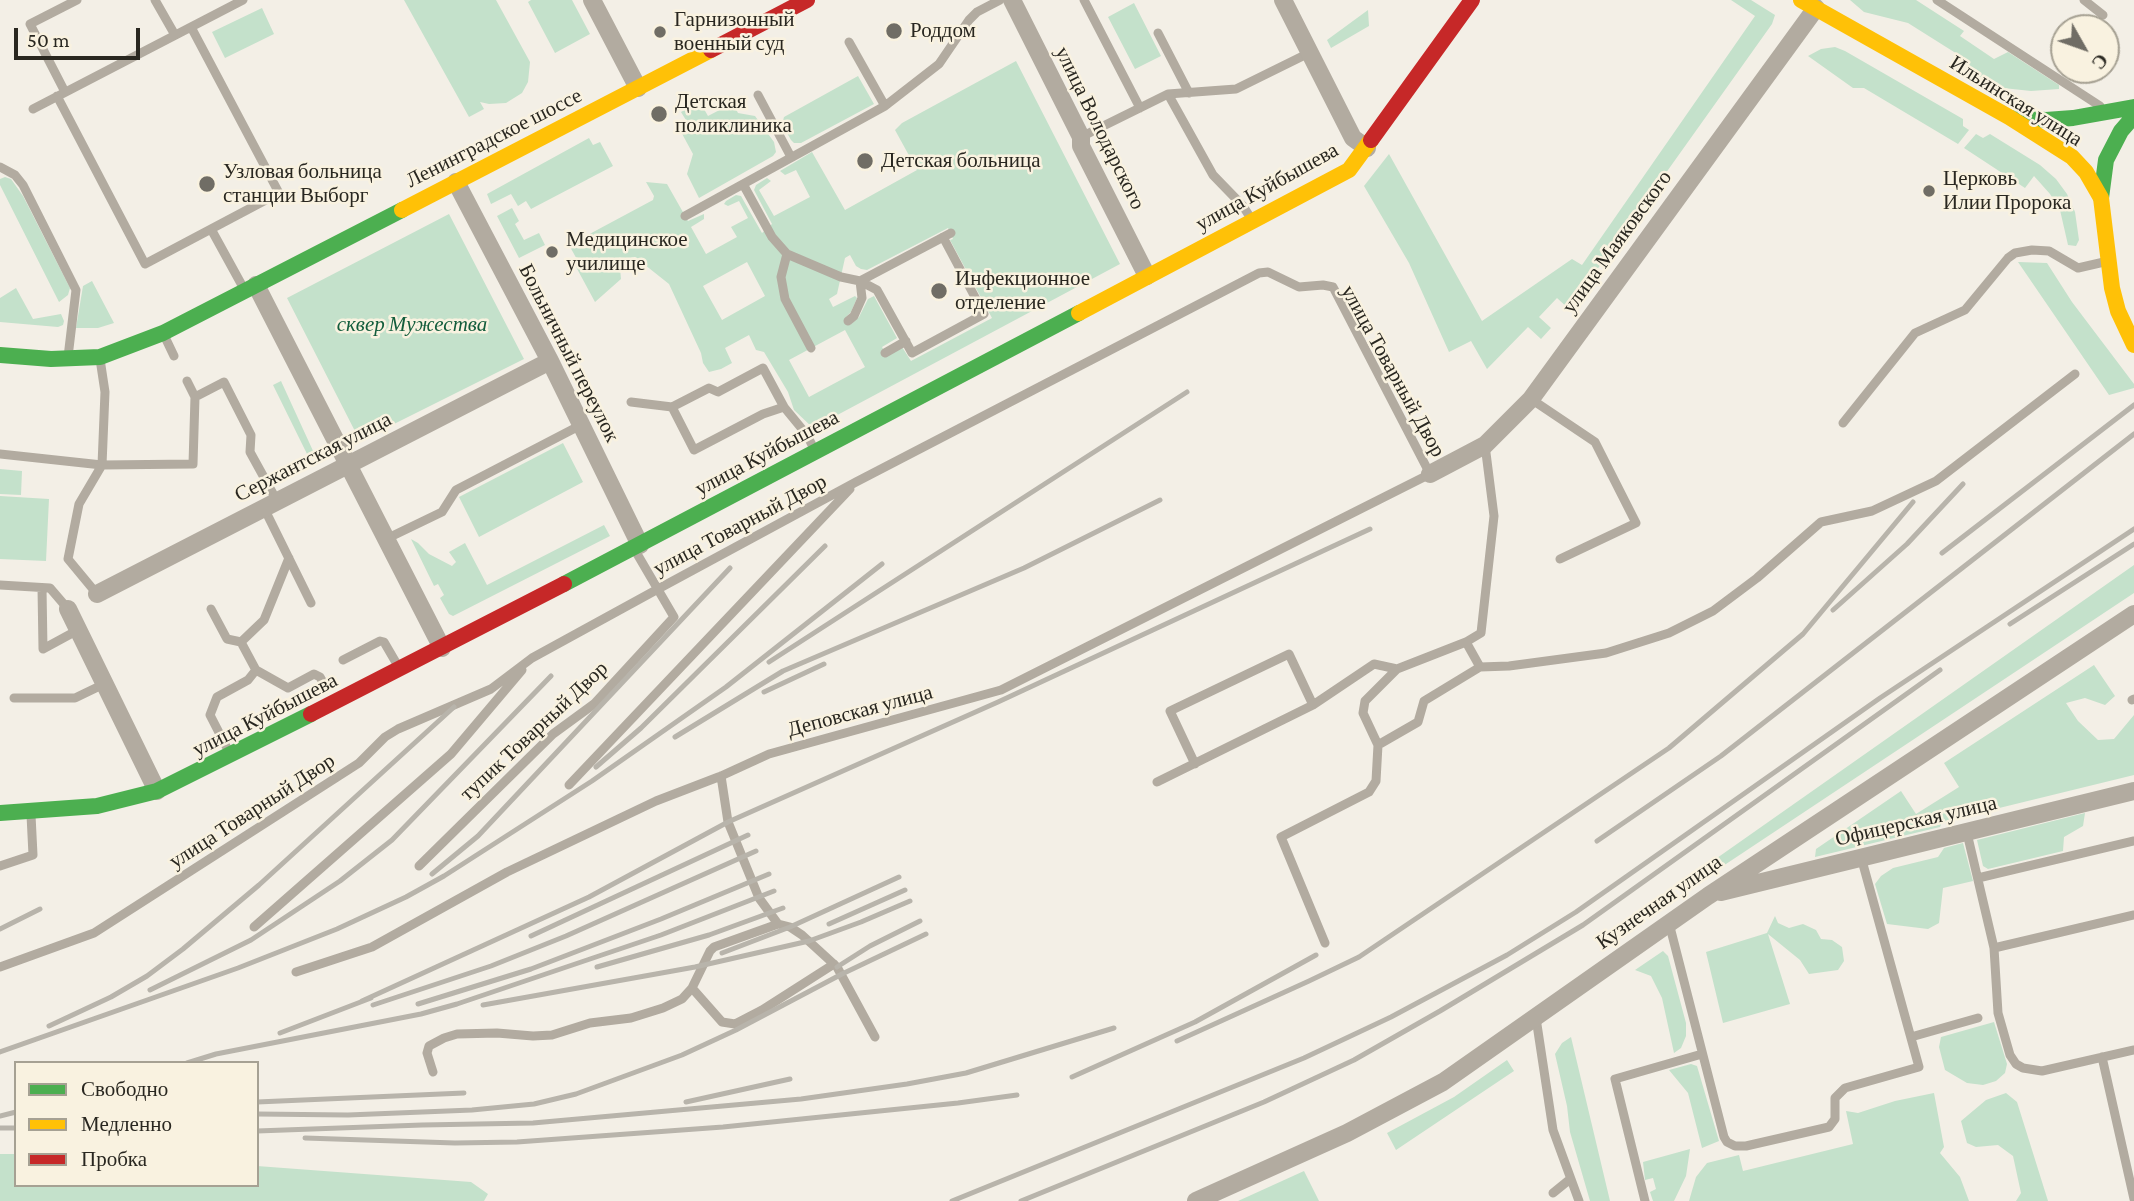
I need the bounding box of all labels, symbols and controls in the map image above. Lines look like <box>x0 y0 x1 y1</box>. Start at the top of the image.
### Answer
place label: Гарнизонный военный суд <box>674 7 794 57</box>
scale bar <box>18 14 144 58</box>
north arrow <box>2050 14 2120 84</box>
place label: Роддом <box>910 18 976 44</box>
marker: Роддом <box>884 21 904 41</box>
marker: Гарнизонный военный суд <box>652 24 668 40</box>
text: 50 m <box>27 28 70 52</box>
street label: улица Володарского <box>1050 42 1150 214</box>
street label: Ильинская улица <box>1945 50 2087 152</box>
text: С <box>2087 50 2112 74</box>
street label: Ленинградское шоссе <box>402 83 586 193</box>
place label: Детская поликлиника <box>675 89 792 139</box>
marker: Детская поликлиника <box>649 104 669 124</box>
street label: улица Куйбышева <box>1191 137 1343 237</box>
place label: Детская больница <box>881 148 1040 174</box>
marker: Детская больница <box>855 151 875 171</box>
place label: Узловая больница станции Выборг <box>223 159 382 209</box>
street label: улица Маяковского <box>1557 166 1677 318</box>
place label: Церковь Илии Пророка <box>1943 166 2071 216</box>
marker: Узловая больница станции Выборг <box>197 174 217 194</box>
marker: Церковь Илии Пророка <box>1921 183 1937 199</box>
place label: Медицинское училище <box>566 227 688 277</box>
marker: Медицинское училище <box>544 244 560 260</box>
street label: Больничный переулок <box>513 260 625 446</box>
place label: Инфекционное отделение <box>955 266 1090 316</box>
marker: Инфекционное отделение <box>929 281 949 301</box>
street label: улица Товарный Двор <box>1335 281 1451 461</box>
park label: сквер Мужества <box>337 312 487 338</box>
street label: улица Куйбышева <box>691 405 843 501</box>
street label: Сержантская улица <box>230 407 396 507</box>
street label: улица Товарный Двор <box>649 469 831 581</box>
street label: тупик Товарный Двор <box>455 656 613 806</box>
street label: улица Куйбышева <box>188 668 342 762</box>
street label: Деповская улица <box>785 679 935 743</box>
street label: улица Товарный Двор <box>164 748 340 874</box>
street label: Офицерская улица <box>1833 790 1999 852</box>
street label: Кузнечная улица <box>1591 849 1727 955</box>
legend <box>14 1061 259 1187</box>
text: Свободно <box>81 1077 168 1101</box>
text: Медленно <box>81 1112 172 1136</box>
text: Пробка <box>81 1147 147 1171</box>

